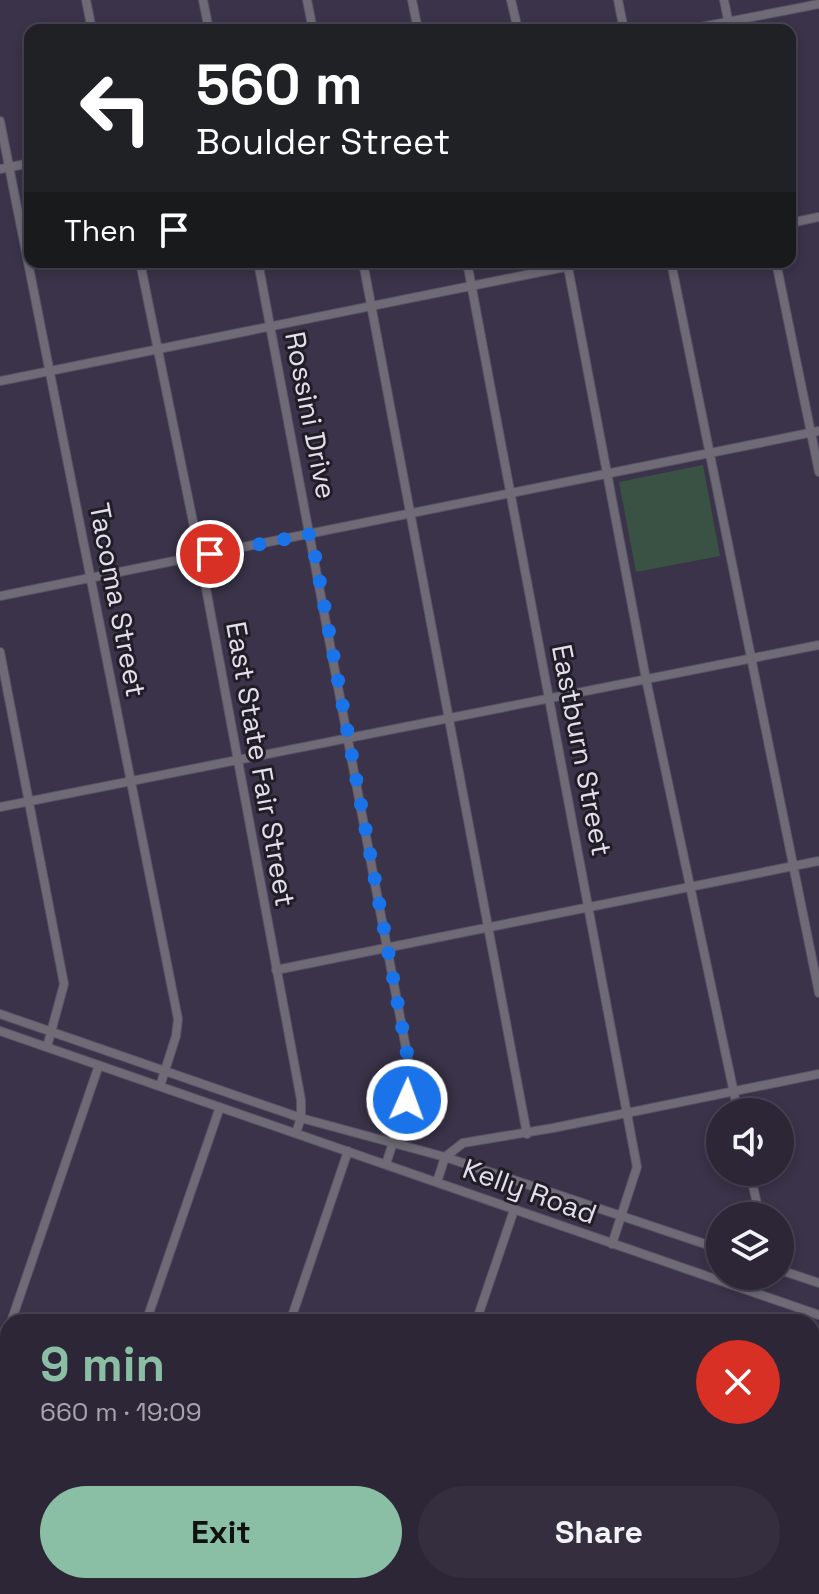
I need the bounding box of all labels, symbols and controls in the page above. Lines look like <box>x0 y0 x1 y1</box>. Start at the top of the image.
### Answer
text: 560 m <box>196 49 363 120</box>
icon: left <box>64 56 168 160</box>
text: Boulder Street <box>196 119 450 165</box>
icon: arrive <box>152 208 196 252</box>
text: Then <box>64 211 136 250</box>
street label: Rossini Drive <box>277 328 345 502</box>
street label: Tacoma Street <box>82 500 154 700</box>
pin <box>176 520 244 588</box>
icon: arrive <box>188 532 232 576</box>
street label: East State Fair Street <box>218 619 304 909</box>
street label: Eastburn Street <box>544 641 620 859</box>
position arrow <box>365 1058 449 1142</box>
map controls <box>706 1098 794 1290</box>
button: sound <box>706 1098 794 1186</box>
street label: Kelly Road <box>458 1150 602 1232</box>
button: layers <box>706 1202 794 1290</box>
text: 9 min <box>40 1334 165 1395</box>
button: close <box>696 1340 780 1424</box>
text: 660 m · 19:09 <box>40 1395 202 1429</box>
button: Exit <box>40 1486 402 1578</box>
button: Share <box>418 1486 780 1578</box>

